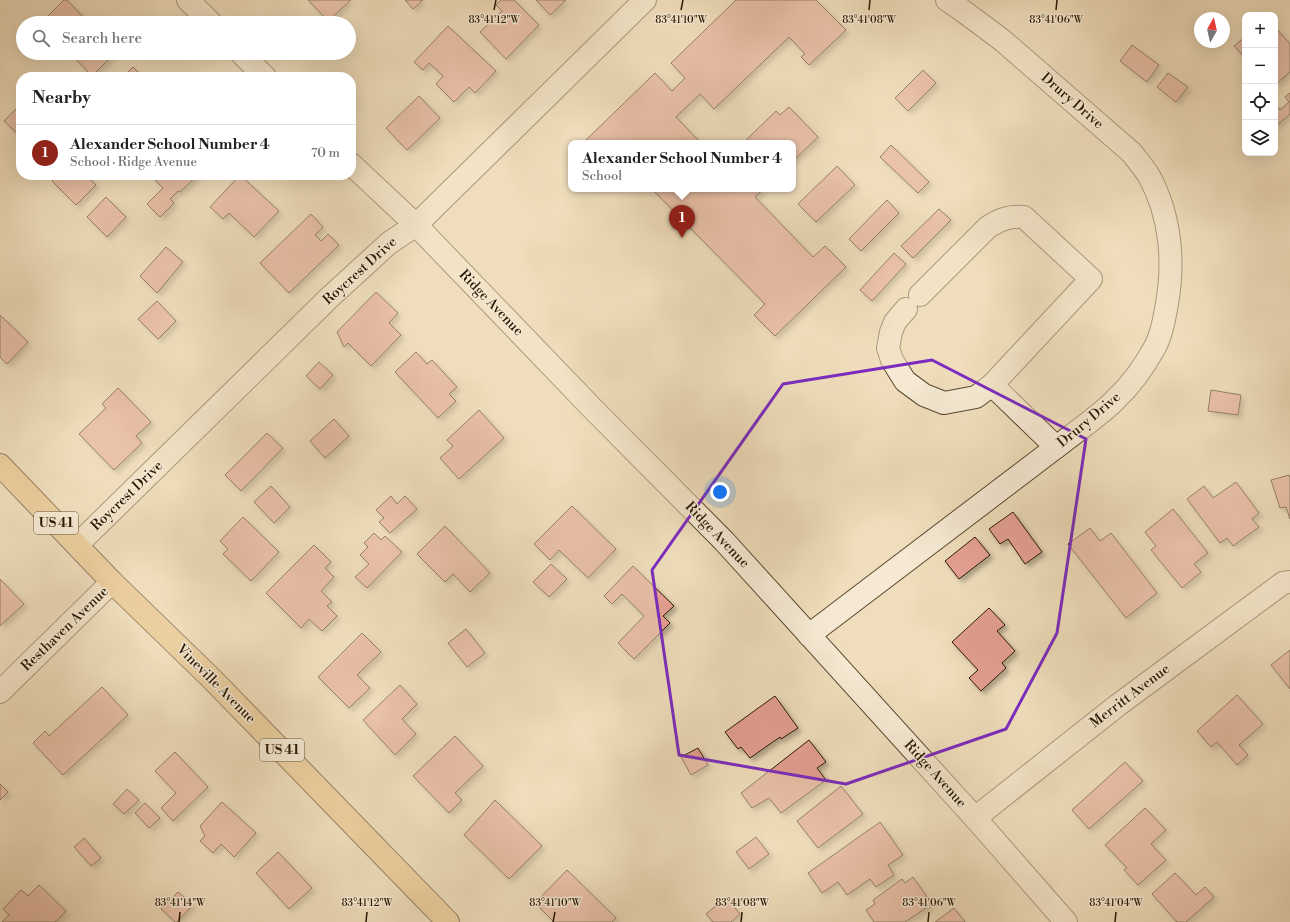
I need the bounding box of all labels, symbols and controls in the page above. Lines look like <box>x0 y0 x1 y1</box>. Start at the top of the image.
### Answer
north arrow <box>1194 12 1230 48</box>
map controls <box>1242 12 1278 156</box>
button: + <box>1242 12 1278 48</box>
text: 83°41'12"W <box>468 14 520 26</box>
text: 83°41'10"W <box>655 14 708 26</box>
text: 83°41'08"W <box>842 14 897 26</box>
text: 83°41'06"W <box>1029 14 1084 26</box>
search box <box>16 16 356 60</box>
icon: search <box>30 27 52 49</box>
text: Search here <box>62 29 142 48</box>
button: − <box>1242 48 1278 84</box>
street label: Drury Drive <box>1037 69 1107 133</box>
button: locate <box>1242 84 1278 120</box>
text: Nearby <box>32 87 91 109</box>
button: layers <box>1242 120 1278 156</box>
text: Alexander School Number 4 <box>70 135 270 154</box>
popup <box>568 140 796 192</box>
text: 1 <box>42 145 48 161</box>
text: 70 m <box>311 145 340 161</box>
text: Alexander School Number 4 <box>582 149 782 168</box>
text: School · Ridge Avenue <box>70 154 197 170</box>
text: School <box>582 168 622 184</box>
pin: 1 <box>669 205 695 238</box>
street label: Roycrest Drive <box>319 233 401 309</box>
street label: Ridge Avenue <box>455 266 527 340</box>
street label: Drury Drive <box>1054 388 1124 452</box>
street label: Roycrest Drive <box>87 457 167 535</box>
your location <box>710 482 730 502</box>
street label: Ridge Avenue <box>681 498 753 572</box>
road number: US 41 <box>34 512 78 534</box>
street label: Resthaven Avenue <box>18 583 112 675</box>
street label: Vineville Avenue <box>172 640 260 728</box>
street label: Merritt Avenue <box>1086 660 1174 732</box>
street label: Ridge Avenue <box>900 736 970 812</box>
road number: US 41 <box>260 739 304 761</box>
text: 83°41'14"W <box>155 897 206 909</box>
text: 83°41'12"W <box>341 897 393 909</box>
text: 83°41'10"W <box>529 897 582 909</box>
text: 83°41'08"W <box>715 897 770 909</box>
text: 83°41'06"W <box>902 897 957 909</box>
text: 83°41'04"W <box>1089 897 1144 909</box>

